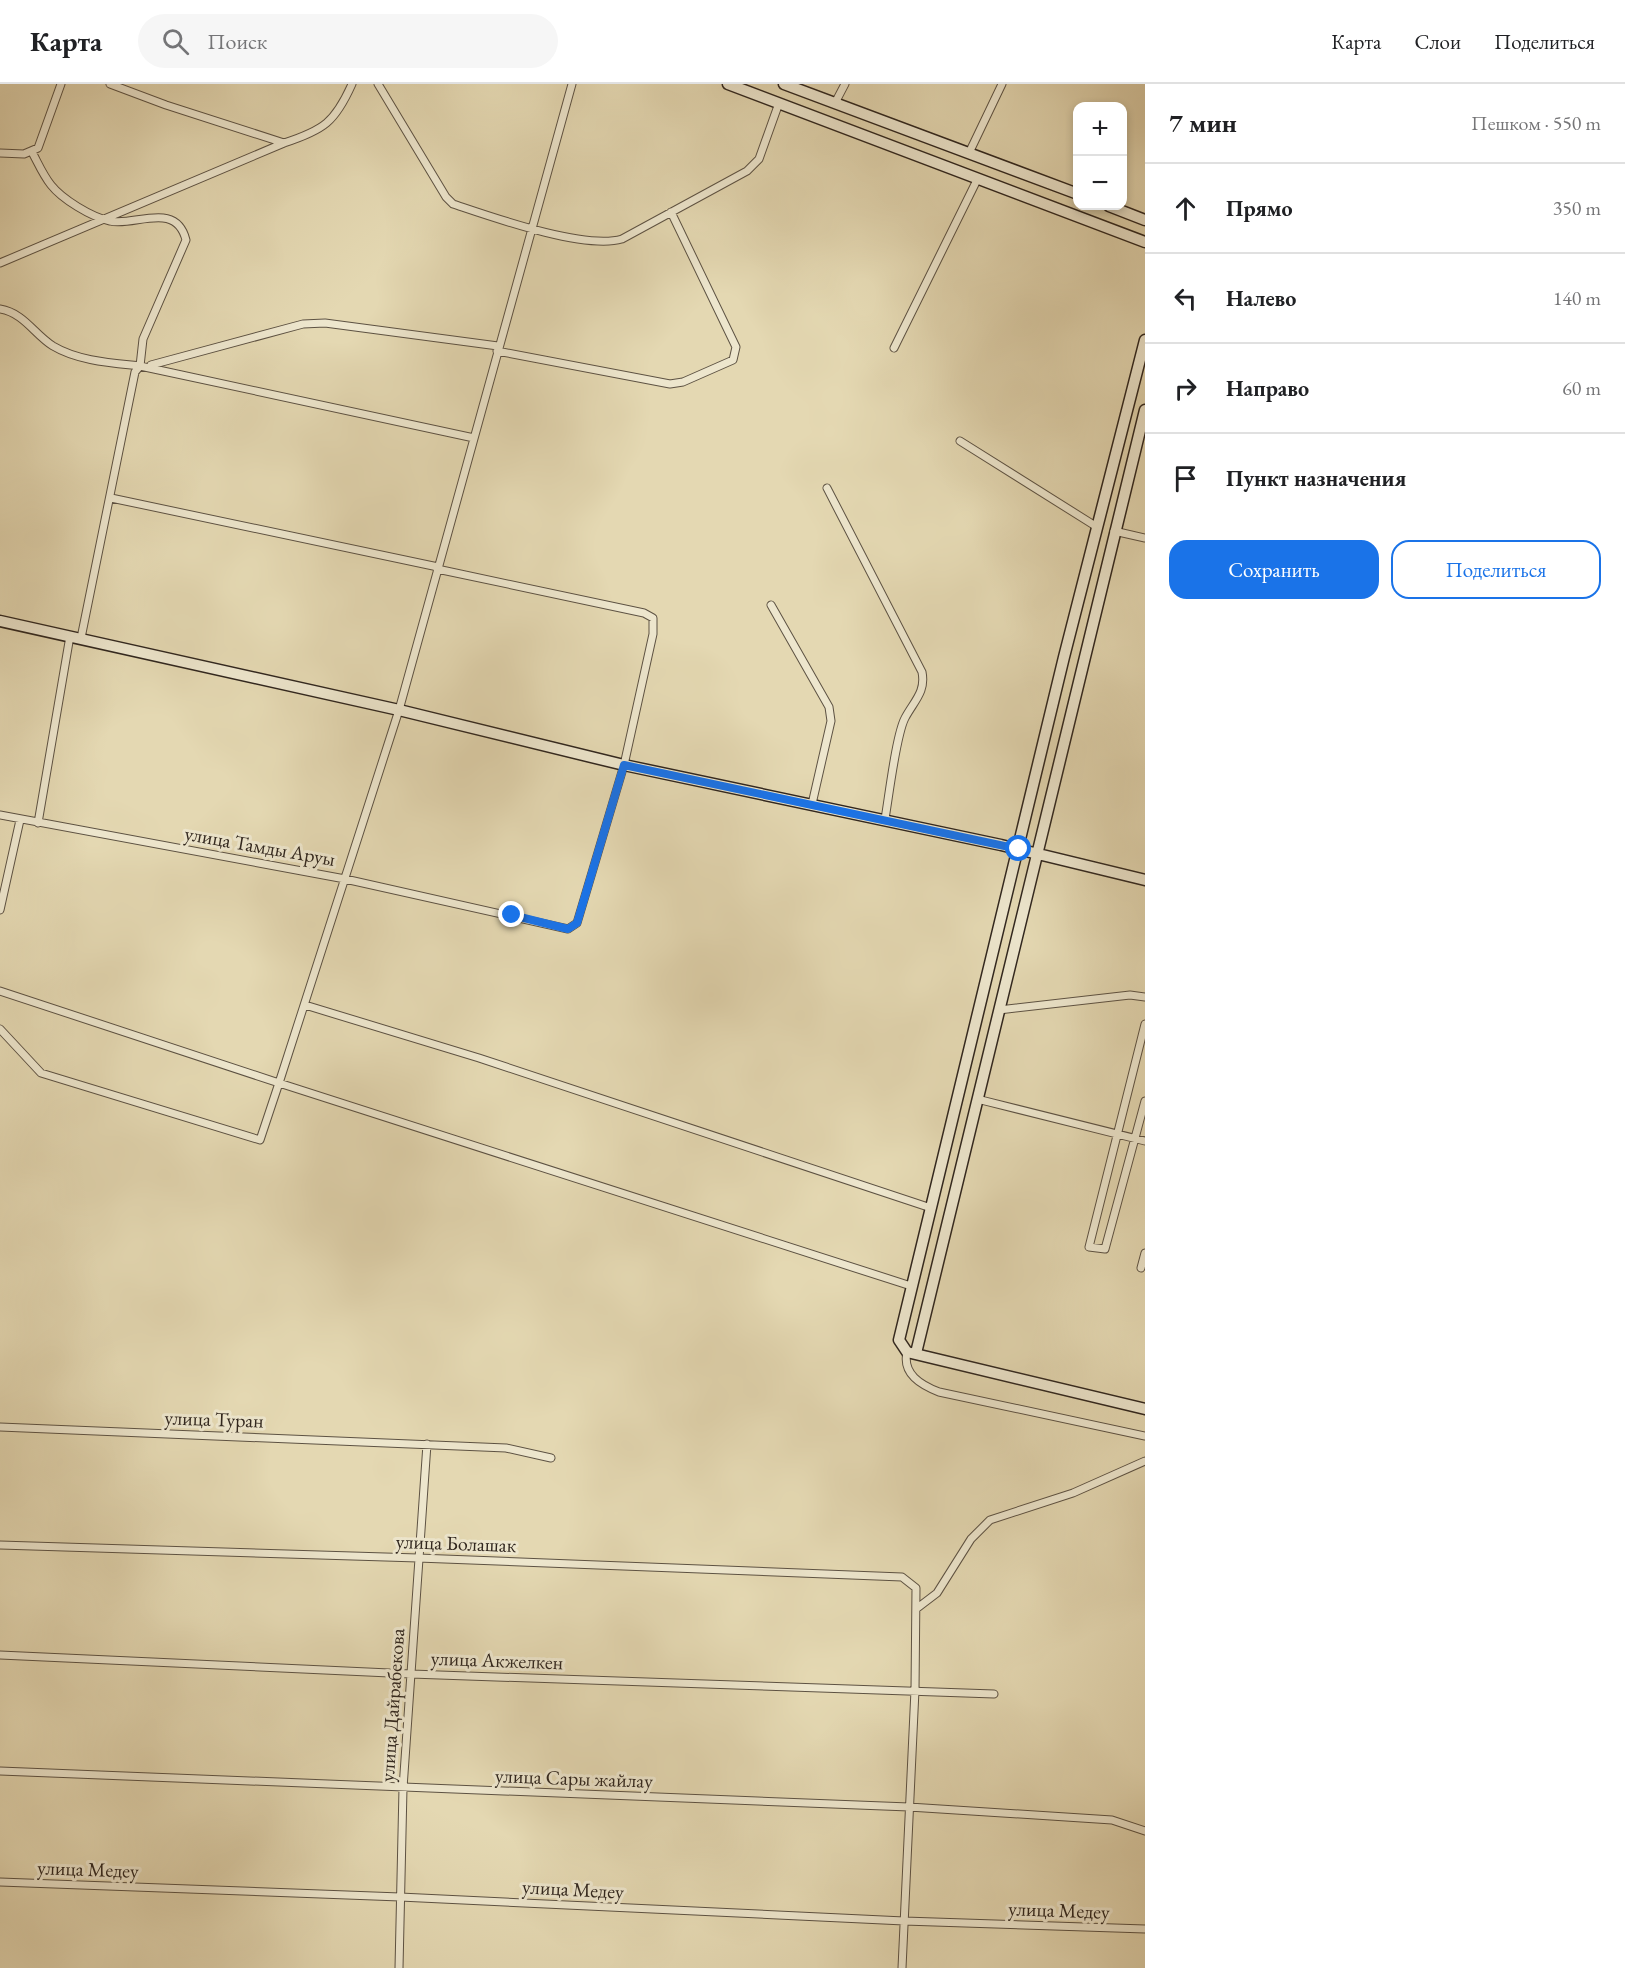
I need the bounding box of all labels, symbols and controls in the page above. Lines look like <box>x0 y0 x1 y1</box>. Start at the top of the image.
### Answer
search box <box>138 14 558 68</box>
text: Карта <box>30 23 102 59</box>
icon: search <box>159 25 192 58</box>
text: Поиск <box>207 27 267 56</box>
text: Карта <box>1331 28 1381 55</box>
text: Слои <box>1414 28 1461 55</box>
text: Поделиться <box>1494 28 1595 55</box>
map controls <box>1073 102 1127 210</box>
button: + <box>1073 102 1127 156</box>
text: 7 мин <box>1169 106 1237 140</box>
text: Пешком · 550 m <box>1471 110 1601 136</box>
button: − <box>1073 156 1127 210</box>
icon: ahead <box>1169 192 1202 225</box>
text: Прямо <box>1226 194 1293 223</box>
text: 350 m <box>1553 195 1601 221</box>
icon: left <box>1169 282 1202 315</box>
text: Налево <box>1226 284 1296 313</box>
text: 140 m <box>1553 285 1601 311</box>
icon: right <box>1169 372 1202 405</box>
text: Направо <box>1226 374 1309 403</box>
text: 60 m <box>1562 375 1601 401</box>
icon: arrive <box>1169 462 1202 495</box>
text: Пункт назначения <box>1226 464 1406 493</box>
button: Сохранить <box>1169 540 1379 599</box>
button: Поделиться <box>1391 540 1601 599</box>
street label: улица Тамды Аруы <box>183 820 337 872</box>
route start <box>1005 835 1031 861</box>
route end <box>498 901 524 927</box>
street label: улица Туран <box>164 1404 264 1434</box>
street label: улица Болашак <box>395 1528 517 1558</box>
street label: улица Дайрабекова <box>374 1627 410 1783</box>
street label: улица Акжелкен <box>430 1645 564 1675</box>
street label: улица Сары жайлау <box>495 1762 654 1794</box>
street label: улица Медеу <box>37 1854 140 1884</box>
street label: улица Медеу <box>521 1873 625 1905</box>
street label: улица Медеу <box>1008 1895 1111 1925</box>

